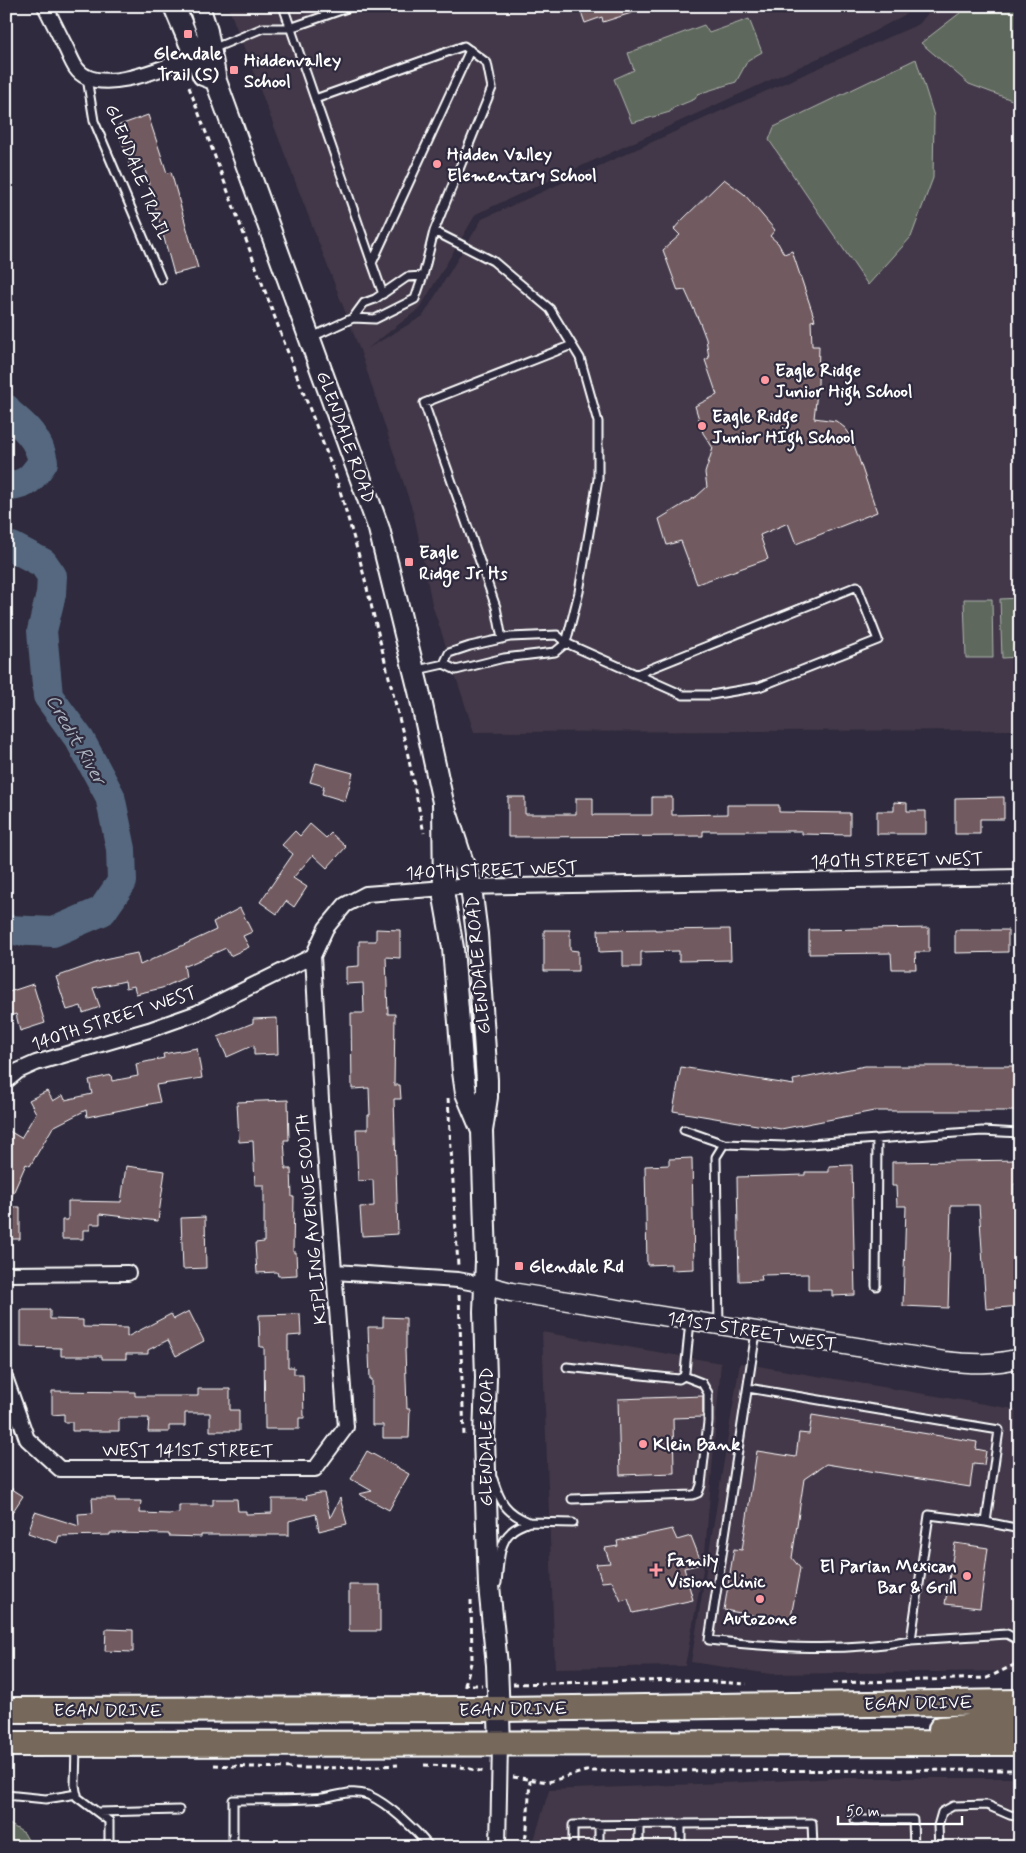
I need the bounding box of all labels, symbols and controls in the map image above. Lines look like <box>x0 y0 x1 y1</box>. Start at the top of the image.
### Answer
marker: Glendale Trail (S) <box>182 28 194 40</box>
place label: Glendale Trail (S) <box>153 42 223 87</box>
place label: Hiddenvalley School <box>244 49 341 94</box>
marker: Hiddenvalley School <box>228 64 240 76</box>
street label: GLENDALE TRAIL <box>99 101 175 244</box>
place label: Hidden Valley Elementary School <box>447 143 597 188</box>
marker: Hidden Valley Elementary School <box>431 158 443 170</box>
place label: Eagle Ridge Junior High School <box>775 359 912 406</box>
street label: GLENDALE ROAD <box>310 368 380 507</box>
marker: Eagle Ridge Junior High School <box>759 374 771 386</box>
place label: Eagle Ridge Junior HIgh School <box>712 405 855 452</box>
marker: Eagle Ridge Junior HIgh School <box>696 420 708 432</box>
place label: Eagle Ridge Jr Hs <box>419 541 507 588</box>
marker: Eagle Ridge Jr Hs <box>403 556 415 568</box>
water label: Credit River <box>40 690 113 791</box>
street label: 140TH STREET WEST <box>811 847 984 875</box>
street label: 140TH STREET WEST <box>405 856 579 886</box>
street label: GLENDALE ROAD <box>461 895 497 1035</box>
street label: 140TH STREET WEST <box>29 981 200 1057</box>
street label: KIPLING AVENUE SOUTH <box>291 1112 333 1325</box>
place label: Glendale Rd <box>529 1255 624 1279</box>
marker: Glendale Rd <box>513 1260 525 1272</box>
street label: 141ST STREET WEST <box>665 1307 838 1357</box>
street label: GLENDALE ROAD <box>475 1367 499 1507</box>
place label: Klein Bank <box>653 1433 740 1457</box>
marker: Klein Bank <box>637 1438 649 1450</box>
street label: WEST 141ST STREET <box>102 1439 274 1463</box>
place label: Family Vision Clinic <box>667 1549 766 1594</box>
place label: El Parian Mexican Bar & Grill <box>820 1555 957 1600</box>
marker: Family Vision Clinic <box>649 1563 663 1577</box>
marker: El Parian Mexican Bar & Grill <box>961 1570 973 1582</box>
marker: Autozone <box>754 1593 766 1605</box>
place label: Autozone <box>723 1607 797 1631</box>
street label: EGAN DRIVE <box>864 1691 973 1717</box>
street label: EGAN DRIVE <box>459 1697 568 1723</box>
street label: EGAN DRIVE <box>54 1699 162 1723</box>
scale bar <box>838 1793 962 1825</box>
text: 50 m <box>846 1802 880 1822</box>

